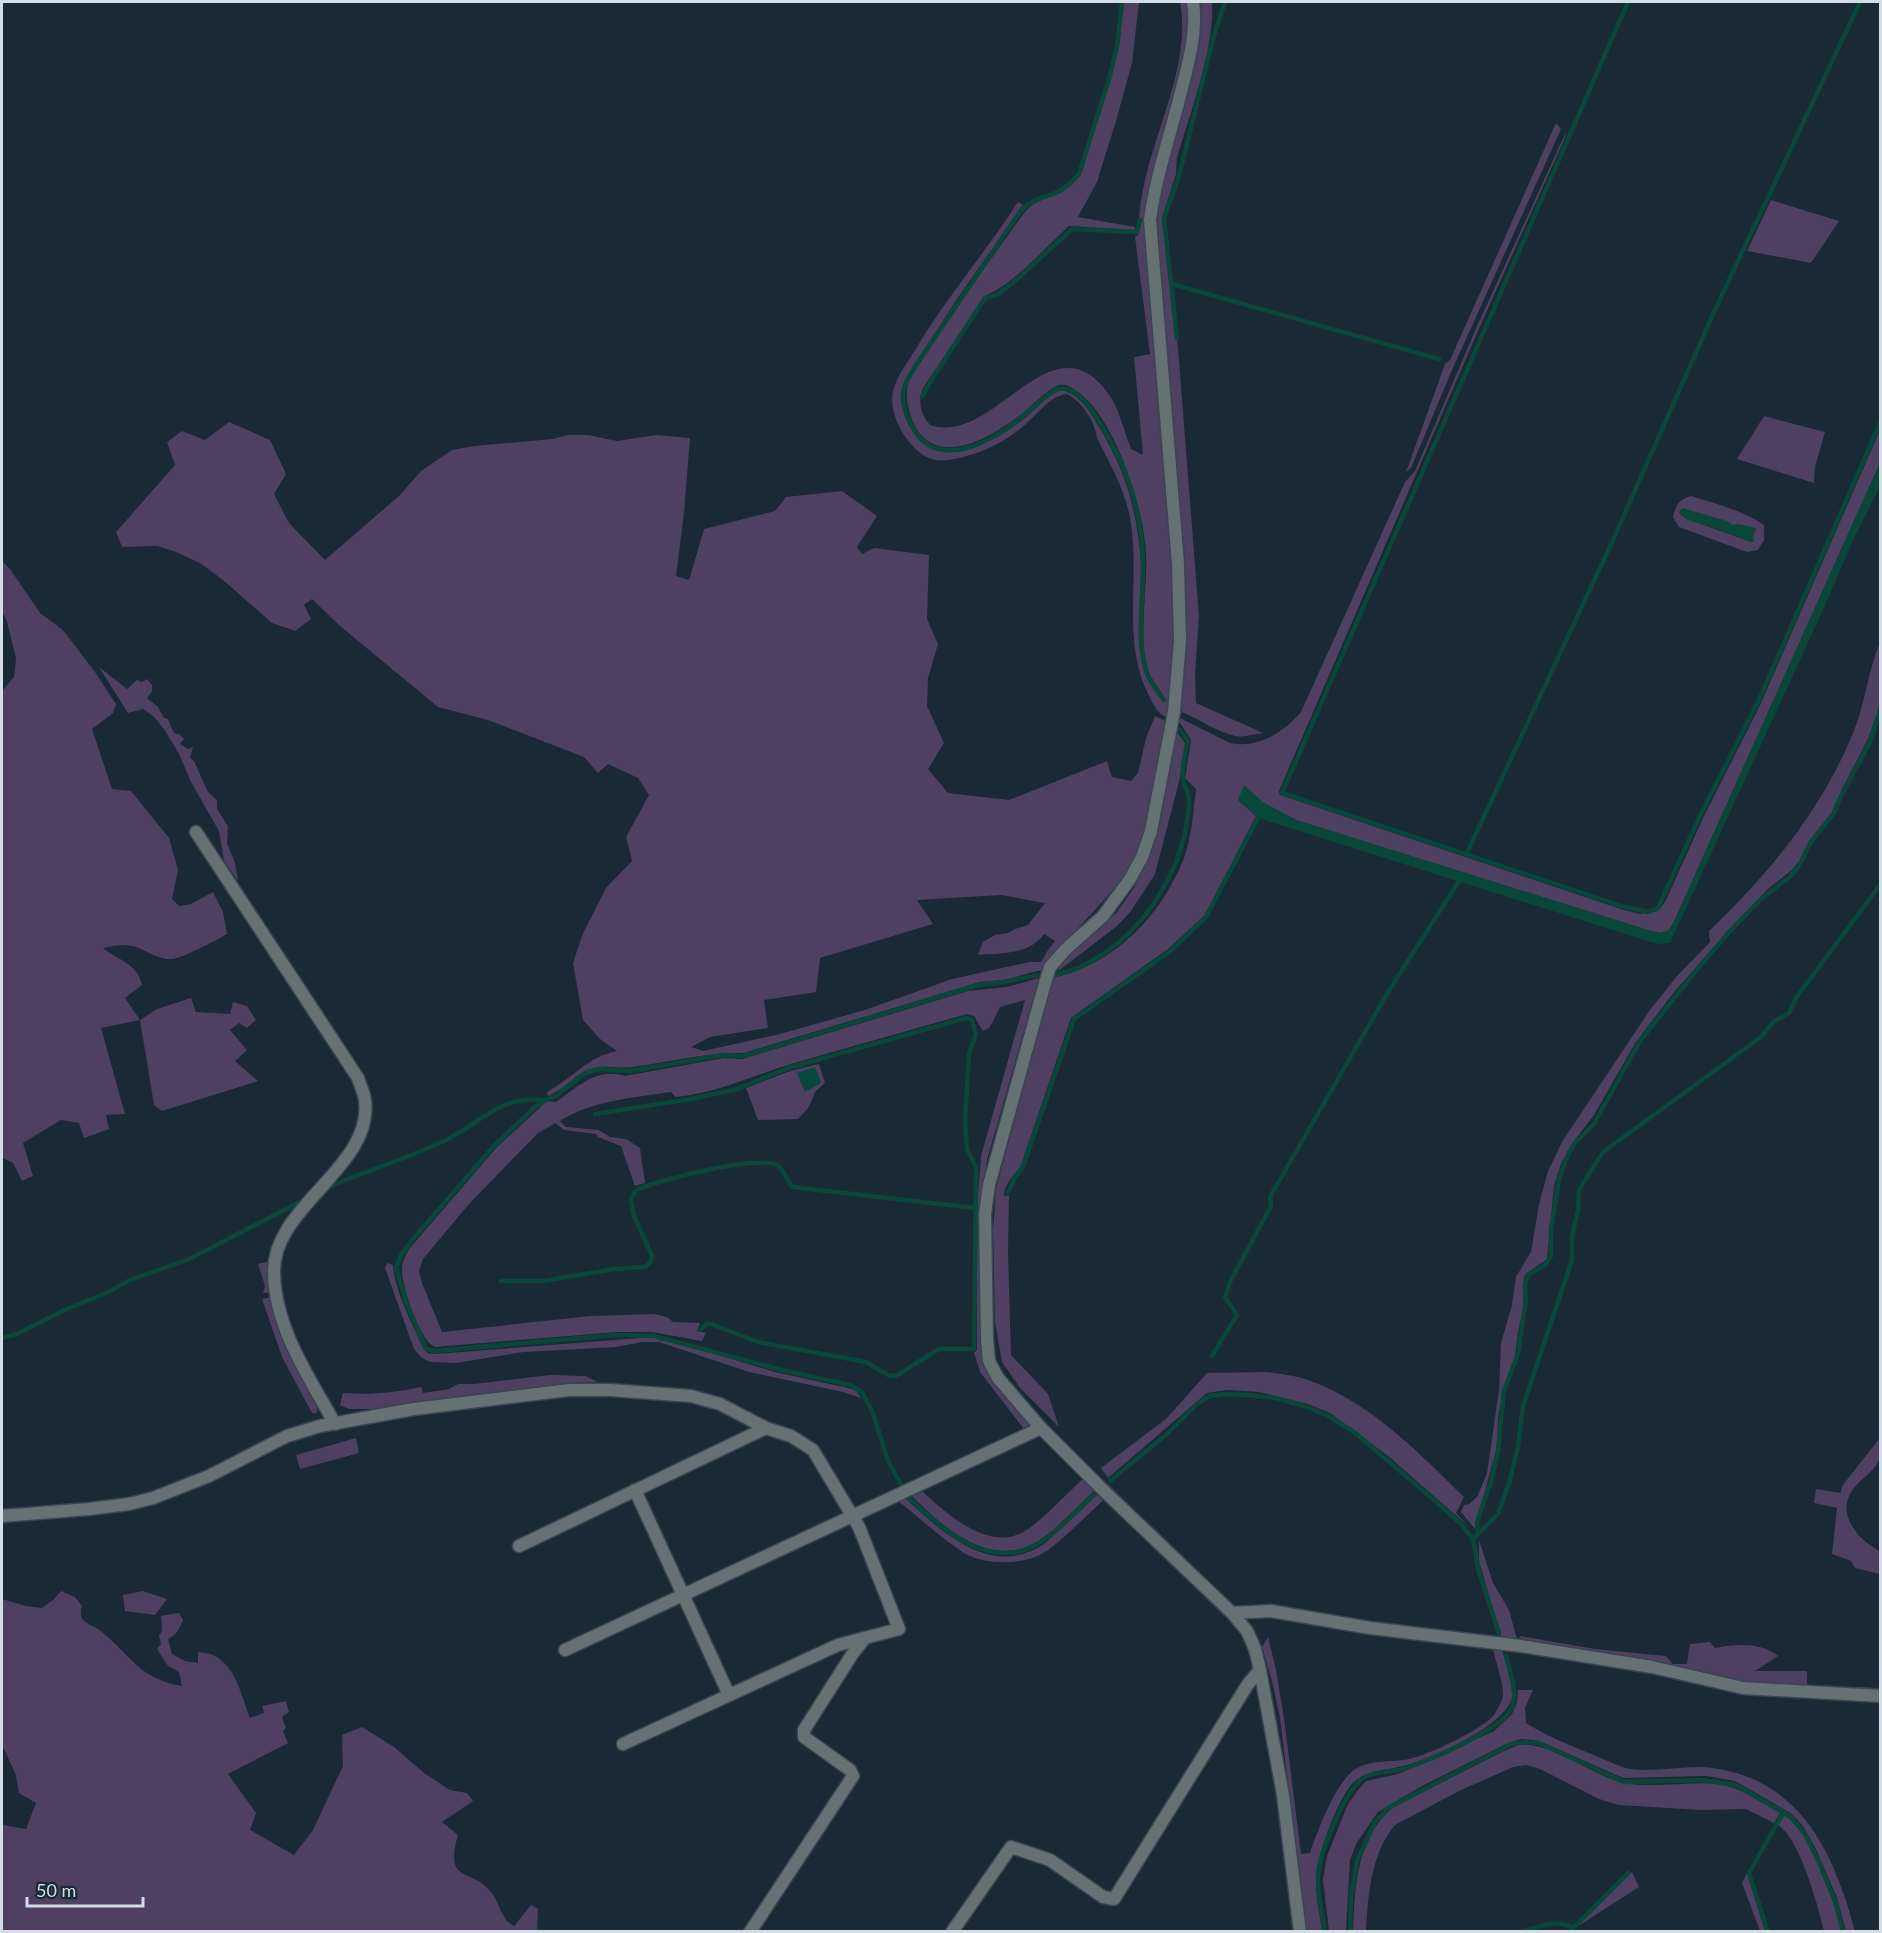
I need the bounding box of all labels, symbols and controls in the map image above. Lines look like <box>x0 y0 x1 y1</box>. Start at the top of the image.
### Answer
scale bar <box>27 1870 142 1908</box>
text: 50 m <box>36 1879 76 1901</box>

